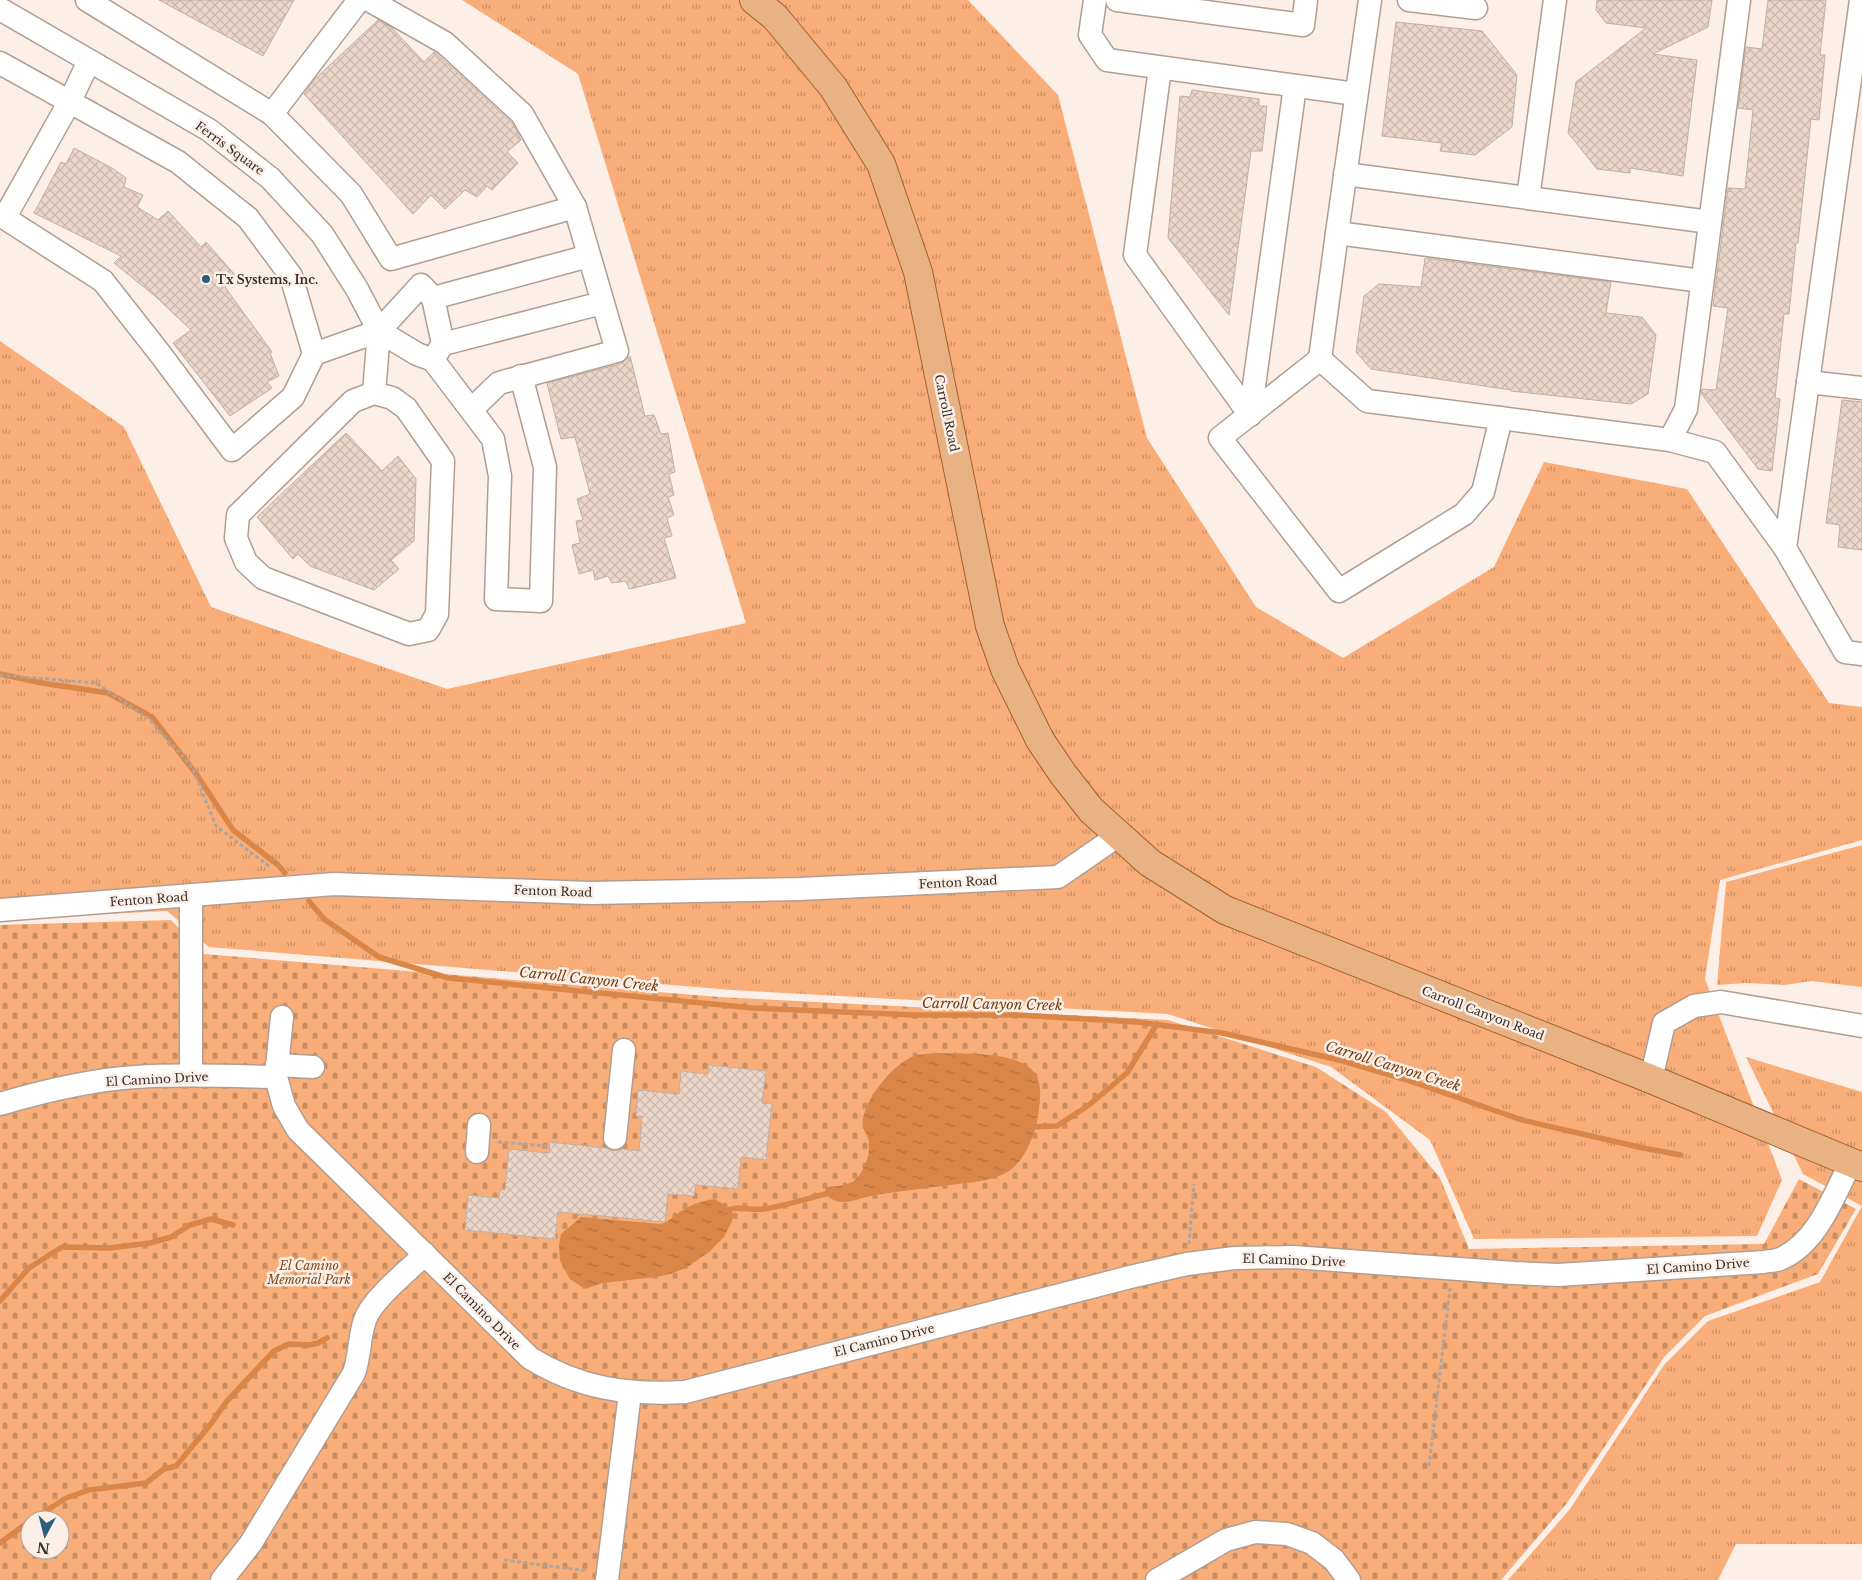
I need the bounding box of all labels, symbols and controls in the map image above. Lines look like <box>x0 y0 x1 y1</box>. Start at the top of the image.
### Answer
street label: Ferris Square <box>193 118 268 178</box>
place label: Tx Systems, Inc. <box>216 272 318 287</box>
marker: Tx Systems, Inc. <box>200 273 212 285</box>
street label: Carroll Road <box>931 373 963 453</box>
street label: Fenton Road <box>918 872 998 892</box>
street label: Fenton Road <box>513 882 593 900</box>
street label: Fenton Road <box>109 889 189 909</box>
water label: Carroll Canyon Creek <box>518 963 660 995</box>
street label: Carroll Canyon Road <box>1420 983 1546 1043</box>
water label: Carroll Canyon Creek <box>922 994 1062 1014</box>
water label: Carroll Canyon Creek <box>1323 1037 1463 1095</box>
street label: El Camino Drive <box>105 1069 209 1089</box>
street label: El Camino Drive <box>1242 1251 1346 1269</box>
street label: El Camino Drive <box>1646 1255 1750 1277</box>
park label: El Camino Memorial Park <box>266 1258 351 1287</box>
street label: El Camino Drive <box>440 1269 524 1353</box>
street label: El Camino Drive <box>832 1320 936 1360</box>
north arrow <box>20 1510 70 1560</box>
text: N <box>36 1538 51 1558</box>

